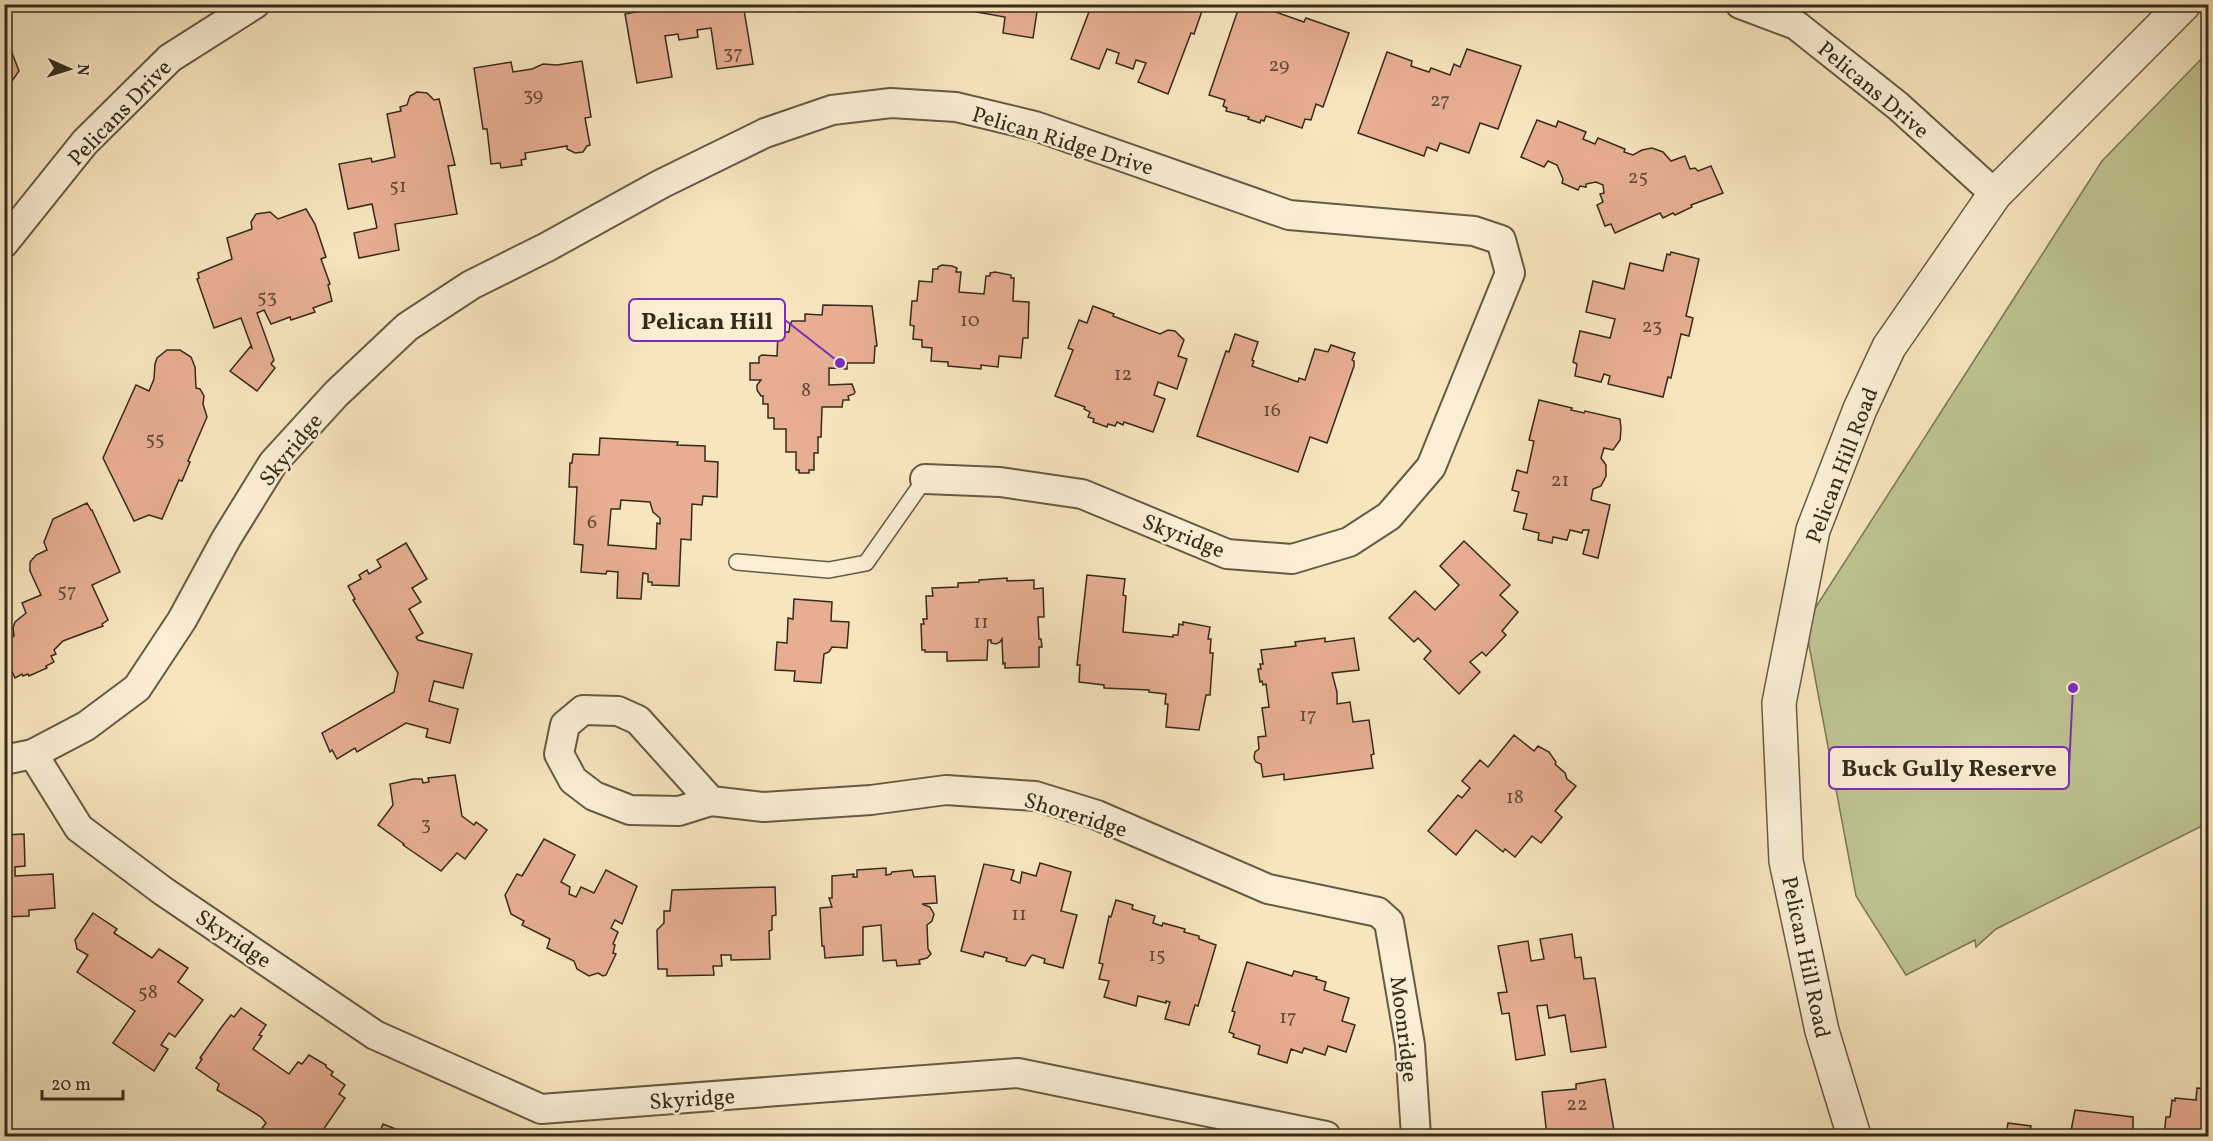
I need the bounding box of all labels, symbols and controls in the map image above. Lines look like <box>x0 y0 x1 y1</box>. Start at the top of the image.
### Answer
street label: Pelicans Drive <box>1810 35 1935 147</box>
north arrow <box>39 39 99 99</box>
house number: 37 <box>723 40 743 68</box>
house number: 29 <box>1269 52 1289 80</box>
street label: Pelicans Drive <box>62 54 180 174</box>
text: N <box>71 63 93 76</box>
house number: 39 <box>523 82 543 110</box>
house number: 27 <box>1430 87 1450 115</box>
street label: Pelican Ridge Drive <box>968 100 1157 185</box>
house number: 25 <box>1628 164 1648 192</box>
house number: 51 <box>389 173 407 201</box>
house number: 53 <box>257 284 277 312</box>
callout: Pelican Hill <box>629 299 785 341</box>
text: Pelican Hill <box>641 306 773 340</box>
house number: 10 <box>960 307 980 335</box>
house number: 23 <box>1642 313 1662 341</box>
house number: 12 <box>1114 361 1132 389</box>
house number: 8 <box>801 377 811 405</box>
street label: Pelican Hill Road <box>1799 383 1887 548</box>
house number: 16 <box>1263 397 1281 425</box>
street label: Skyridge <box>253 407 331 494</box>
house number: 55 <box>145 426 165 454</box>
house number: 21 <box>1551 467 1569 495</box>
street label: Skyridge <box>1137 507 1229 567</box>
house number: 6 <box>587 509 597 537</box>
house number: 57 <box>57 578 77 606</box>
house number: 11 <box>973 609 989 637</box>
house number: 17 <box>1299 702 1317 730</box>
callout: Buck Gully Reserve <box>1829 747 2069 789</box>
text: Buck Gully Reserve <box>1841 753 2057 787</box>
house number: 18 <box>1506 784 1524 812</box>
street label: Shoreridge <box>1020 786 1131 847</box>
house number: 3 <box>421 811 431 839</box>
street label: Pelican Hill Road <box>1772 874 1837 1041</box>
house number: 11 <box>1011 901 1027 929</box>
street label: Skyridge <box>188 903 277 977</box>
house number: 15 <box>1148 942 1166 970</box>
street label: Moonridge <box>1381 975 1424 1084</box>
house number: 58 <box>138 979 158 1007</box>
house number: 17 <box>1279 1004 1297 1032</box>
scale bar <box>42 1063 123 1101</box>
text: 20 m <box>51 1073 91 1098</box>
street label: Skyridge <box>648 1082 736 1119</box>
house number: 22 <box>1566 1091 1588 1119</box>

